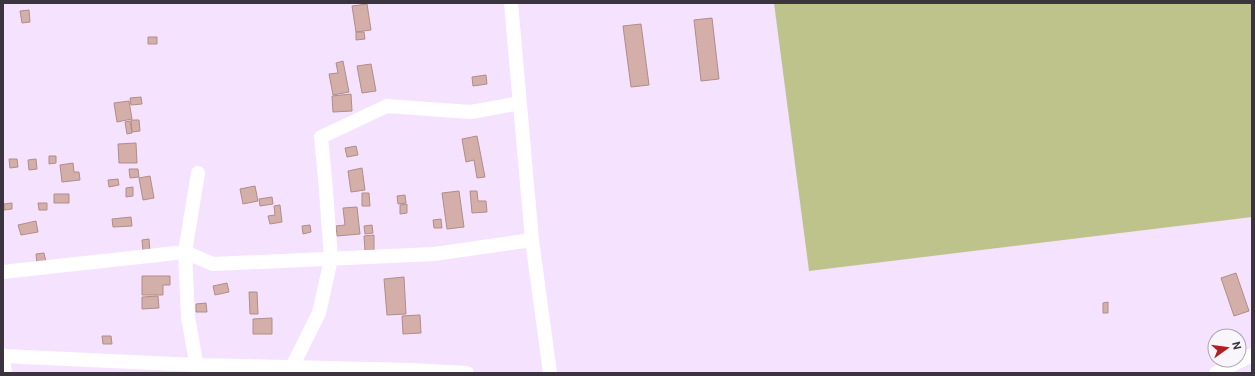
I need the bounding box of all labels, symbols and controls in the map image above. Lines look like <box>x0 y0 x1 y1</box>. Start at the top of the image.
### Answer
north arrow <box>1207 328 1247 368</box>
text: N <box>1229 340 1244 351</box>

